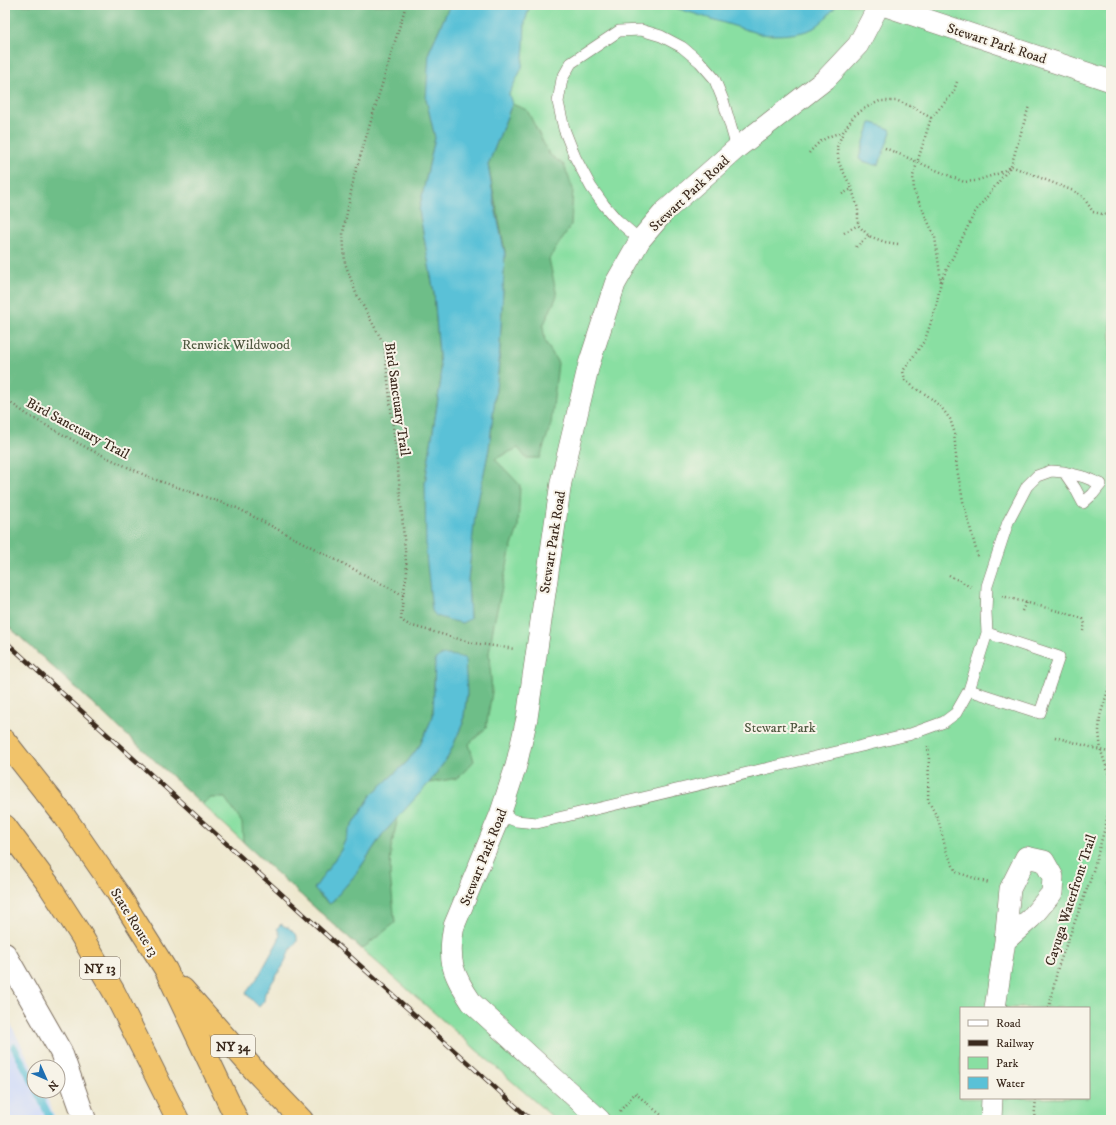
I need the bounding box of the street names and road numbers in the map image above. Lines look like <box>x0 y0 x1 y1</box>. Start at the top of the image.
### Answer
street label: Stewart Park Road <box>945 19 1049 68</box>
street label: Stewart Park Road <box>646 152 734 236</box>
street label: Bird Sanctuary Trail <box>380 341 414 458</box>
street label: Bird Sanctuary Trail <box>23 394 133 464</box>
street label: Stewart Park Road <box>536 490 570 595</box>
street label: Stewart Park Road <box>456 806 512 909</box>
street label: Cayuga Waterfront Trail <box>1041 832 1101 968</box>
street label: State Route 13 <box>106 885 162 960</box>
road number: NY 13 <box>80 957 120 979</box>
road number: NY 34 <box>211 1035 255 1057</box>

